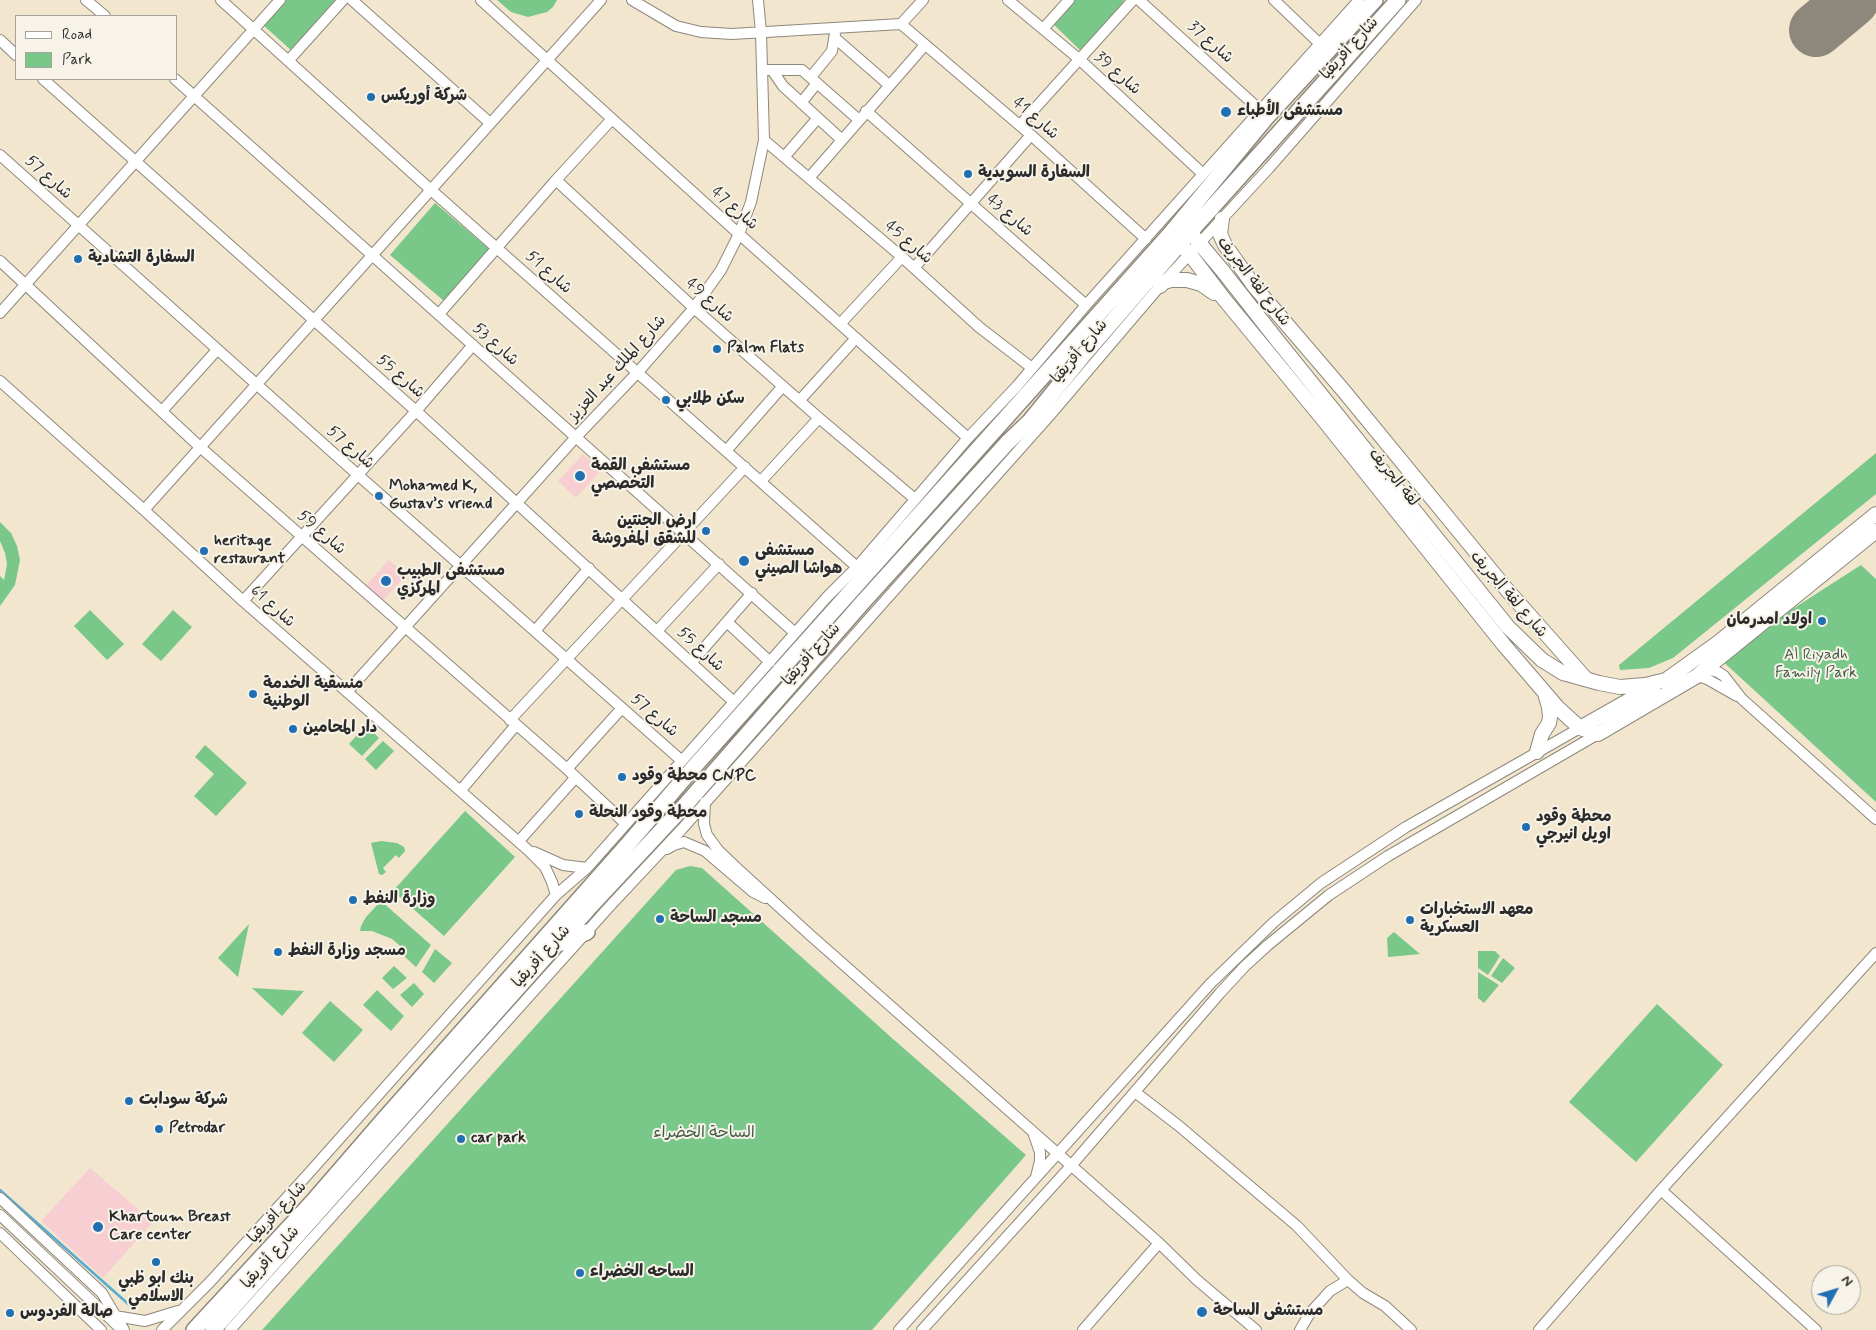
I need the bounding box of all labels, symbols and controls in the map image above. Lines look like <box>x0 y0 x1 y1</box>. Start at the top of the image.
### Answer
street label: شارع أفريقيا <box>1317 14 1383 84</box>
legend <box>15 15 178 80</box>
street label: شارع 37 <box>1183 18 1237 68</box>
text: Road <box>62 25 92 45</box>
street label: شارع 39 <box>1090 48 1144 100</box>
text: Park <box>62 50 92 70</box>
place label: شركة أوريكس <box>381 87 467 107</box>
marker: شركة أوريكس <box>365 91 377 103</box>
street label: شارع 41 <box>1008 94 1062 144</box>
place label: مستشفی الأطباء <box>1237 102 1343 122</box>
marker: مستشفی الأطباء <box>1219 105 1233 119</box>
street label: شارع 57 <box>21 152 75 204</box>
place label: السفارة السويدية <box>978 164 1090 184</box>
marker: السفارة السويدية <box>962 168 974 180</box>
street label: شارع 47 <box>707 183 761 235</box>
street label: شارع 43 <box>982 191 1036 241</box>
street label: شارع 45 <box>880 217 936 269</box>
street label: شارع لفة الجريف <box>1212 233 1294 331</box>
street label: شارع 51 <box>521 247 575 299</box>
place label: السفارة التشادية <box>88 249 194 269</box>
marker: السفارة التشادية <box>72 253 84 265</box>
street label: شارع 49 <box>681 275 737 327</box>
street label: شارع الملك عبد العزيز <box>565 312 671 426</box>
street label: شارع أفريقيا <box>1048 316 1112 388</box>
street label: شارع 53 <box>468 319 522 371</box>
place label: Palm Flats <box>727 339 804 359</box>
marker: Palm Flats <box>711 343 723 355</box>
street label: شارع 55 <box>372 351 428 403</box>
place label: سكن طلابي <box>676 390 744 410</box>
marker: سكن طلابي <box>660 394 672 406</box>
street label: شارع 57 <box>322 422 378 474</box>
street label: لفة الجريف <box>1364 445 1422 511</box>
place label: مستشفى القمة التخصصي <box>591 457 690 495</box>
marker: مستشفى القمة التخصصي <box>573 469 587 483</box>
place label: Mohamed K, Gustav’s vriend <box>389 477 492 515</box>
marker: Mohamed K, Gustav’s vriend <box>373 490 385 502</box>
street label: شارع 59 <box>293 507 349 559</box>
place label: ارض الجنتين للشقق المفروشة <box>592 512 696 550</box>
marker: ارض الجنتين للشقق المفروشة <box>700 525 712 537</box>
place label: heritage restaurant <box>214 532 285 570</box>
place label: مستشفى هواشا الصيني <box>755 542 842 580</box>
marker: heritage restaurant <box>198 545 210 557</box>
street label: شارع لفة الجريف <box>1465 548 1551 642</box>
marker: مستشفى هواشا الصيني <box>737 554 751 568</box>
place label: مستشفى الطبيب المركزي <box>397 562 505 600</box>
marker: مستشفى الطبيب المركزي <box>379 574 393 588</box>
street label: شارع 61 <box>246 582 298 632</box>
place label: اولاد امدرمان <box>1726 611 1812 631</box>
marker: اولاد امدرمان <box>1816 615 1828 627</box>
street label: شارع أفريقيا <box>779 620 845 690</box>
street label: شارع 55 <box>673 624 727 676</box>
park label: Al Riyadh Family Park <box>1775 646 1857 684</box>
place label: منسقية الخدمة الوطنية <box>263 675 363 713</box>
marker: منسقية الخدمة الوطنية <box>247 688 259 700</box>
street label: شارع 57 <box>626 690 682 742</box>
place label: دار المحامين <box>303 719 377 739</box>
marker: دار المحامين <box>287 723 299 735</box>
place label: محطة وقود CNPC <box>632 767 756 787</box>
marker: محطة وقود CNPC <box>616 771 628 783</box>
place label: محطة وقود النحلة <box>589 804 707 824</box>
marker: محطة وقود النحلة <box>573 808 585 820</box>
place label: محطة وقود اويل انيرجي <box>1536 808 1612 846</box>
marker: محطة وقود اويل انيرجي <box>1520 821 1532 833</box>
place label: وزارة النفط <box>363 890 435 910</box>
marker: وزارة النفط <box>347 894 359 906</box>
place label: معهد الاستخبارات العسكرية <box>1420 901 1533 939</box>
place label: مسجد الساحة <box>670 909 762 929</box>
marker: مسجد الساحة <box>654 913 666 925</box>
marker: معهد الاستخبارات العسكرية <box>1404 914 1416 926</box>
street label: شارع أفريقيا <box>509 922 575 992</box>
place label: مسجد وزارة النفط <box>288 942 406 962</box>
marker: مسجد وزارة النفط <box>272 946 284 958</box>
place label: شركة سودابت <box>139 1091 228 1111</box>
marker: شركة سودابت <box>123 1095 135 1107</box>
place label: Petrodar <box>169 1119 225 1139</box>
marker: Petrodar <box>153 1123 165 1135</box>
park label: الساحة الخضراء <box>653 1124 755 1144</box>
place label: car park <box>471 1129 526 1149</box>
marker: car park <box>455 1133 467 1145</box>
street label: شارع افريقيا <box>244 1178 312 1248</box>
place label: Khartoum Breast Care center <box>109 1208 230 1246</box>
marker: Khartoum Breast Care center <box>91 1220 105 1234</box>
street label: شارع أفريقيا <box>238 1223 304 1293</box>
marker: بنك ابو ظبي الاسلامي <box>150 1256 162 1268</box>
place label: الساحه الخضراء <box>590 1263 694 1283</box>
north arrow <box>1811 1265 1861 1315</box>
marker: الساحه الخضراء <box>574 1267 586 1279</box>
place label: بنك ابو ظبي الاسلامي <box>118 1270 194 1308</box>
text: N <box>1837 1272 1857 1290</box>
place label: مستشفى الساحة <box>1213 1302 1323 1322</box>
place label: صالة الفردوس <box>20 1303 113 1323</box>
marker: مستشفى الساحة <box>1195 1305 1209 1319</box>
marker: صالة الفردوس <box>4 1307 16 1319</box>

